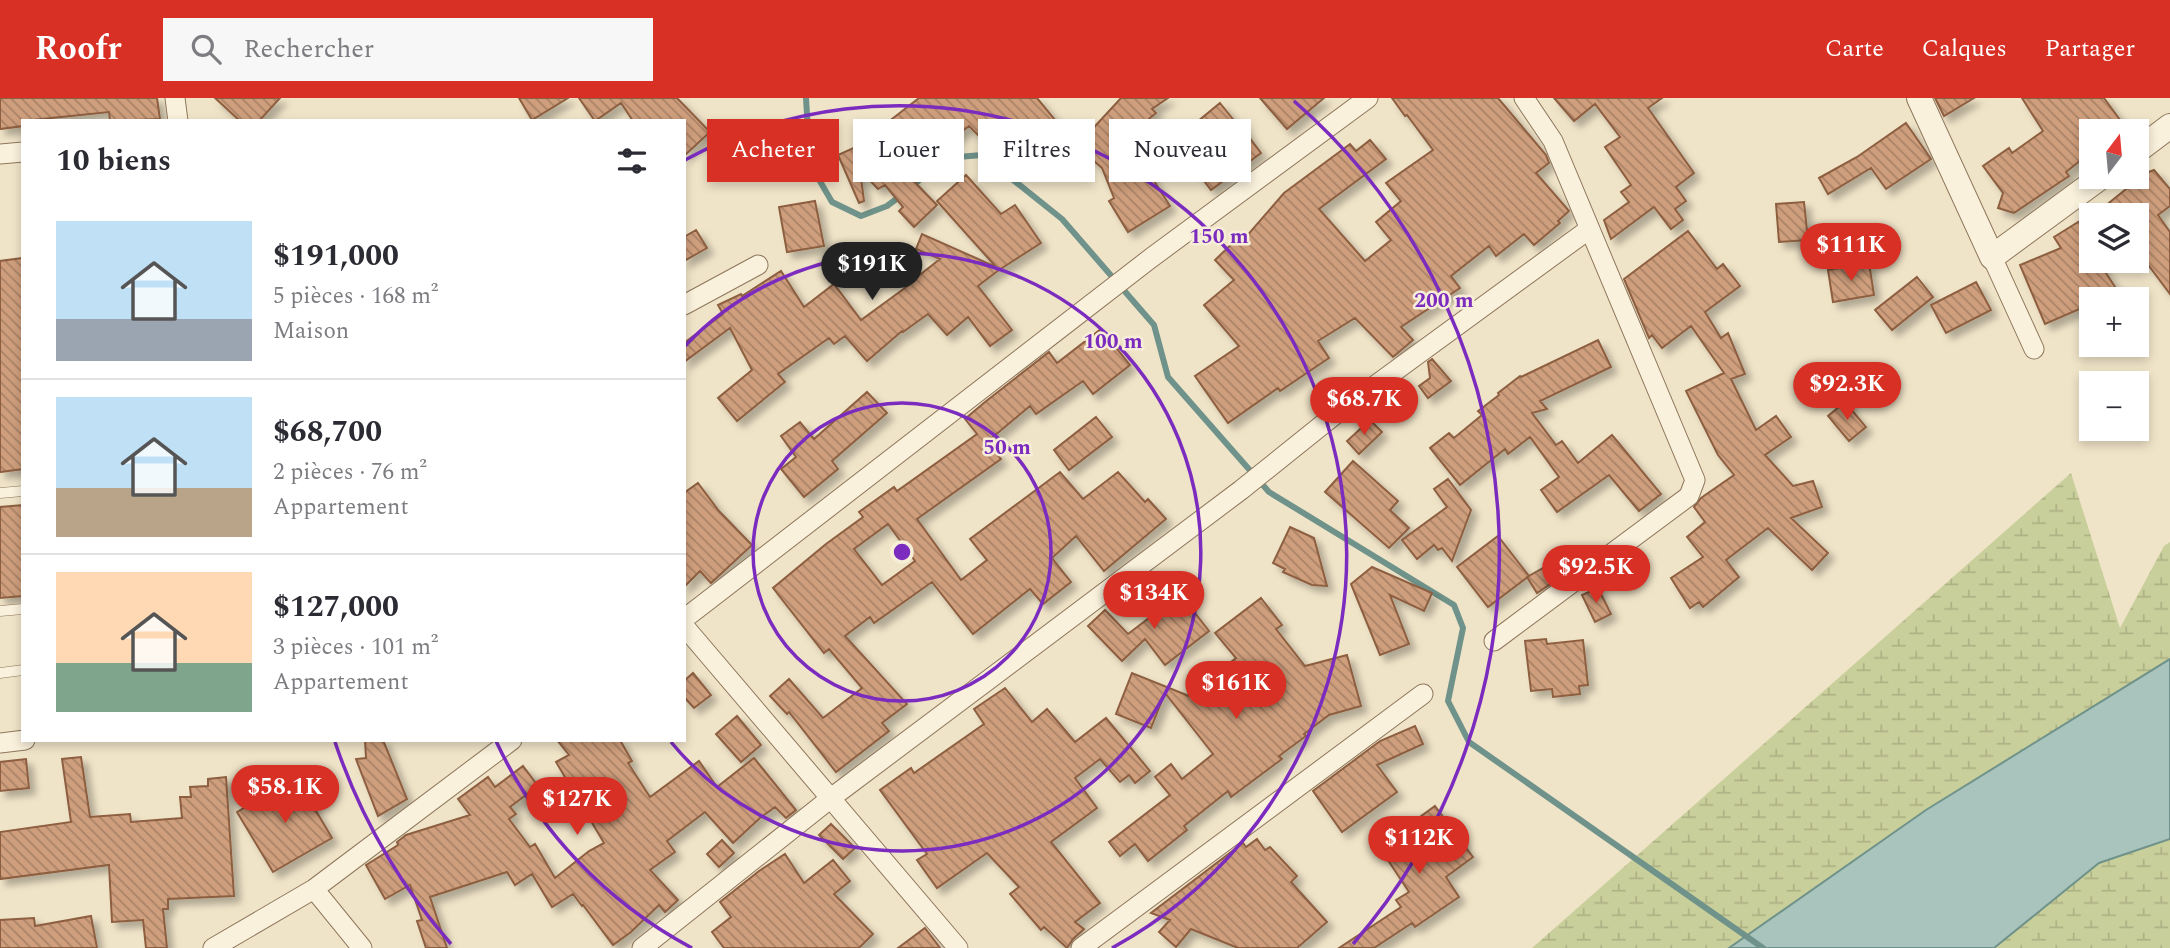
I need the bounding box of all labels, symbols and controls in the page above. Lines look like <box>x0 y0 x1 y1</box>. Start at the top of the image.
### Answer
search box <box>163 18 653 81</box>
text: Roofr <box>35 24 121 74</box>
text: Rechercher <box>243 29 374 69</box>
icon: search <box>187 30 225 68</box>
text: Carte <box>1825 31 1884 67</box>
text: Calques <box>1922 31 2007 67</box>
text: Partager <box>2045 31 2135 67</box>
chip: Acheter <box>707 119 839 182</box>
chip: Louer <box>853 119 964 182</box>
chip: Filtres <box>978 119 1095 182</box>
chip: Nouveau <box>1109 119 1251 182</box>
north arrow <box>2079 119 2149 189</box>
map controls <box>2079 119 2149 441</box>
text: 10 biens <box>56 138 171 184</box>
icon: filters <box>613 142 651 180</box>
button: layers <box>2079 203 2149 273</box>
text: 150 m <box>1189 221 1249 253</box>
pin: $111K <box>1802 223 1900 283</box>
text: $111K <box>1816 228 1886 263</box>
text: $191,000 <box>273 233 399 279</box>
pin: $191K <box>823 242 921 302</box>
text: $191K <box>837 247 907 282</box>
icon: home <box>112 249 196 333</box>
text: 5 pièces · 168 m² <box>273 279 438 314</box>
text: 200 m <box>1414 285 1474 317</box>
button: + <box>2079 287 2149 357</box>
text: Maison <box>273 314 349 349</box>
text: 100 m <box>1083 326 1143 358</box>
pin: $92.3K <box>1790 362 1904 422</box>
text: $92.3K <box>1809 367 1885 402</box>
button: − <box>2079 371 2149 441</box>
pin: $68.7K <box>1307 378 1421 437</box>
text: $68.7K <box>1326 382 1402 417</box>
text: $68,700 <box>273 409 382 455</box>
icon: home <box>112 425 196 509</box>
text: 50 m <box>983 432 1031 464</box>
text: 2 pièces · 76 m² <box>273 455 427 490</box>
text: Appartement <box>273 490 409 525</box>
centre of rings <box>890 540 914 564</box>
pin: $92.5K <box>1539 546 1653 605</box>
text: $92.5K <box>1558 550 1634 585</box>
pin: $134K <box>1105 572 1203 631</box>
text: $134K <box>1119 576 1189 611</box>
text: $127,000 <box>273 584 399 630</box>
icon: home <box>112 600 196 684</box>
text: 3 pièces · 101 m² <box>273 630 438 665</box>
pin: $161K <box>1187 662 1285 721</box>
text: Appartement <box>273 665 409 700</box>
text: $161K <box>1201 666 1271 701</box>
pin: $58.1K <box>228 766 342 825</box>
text: $58.1K <box>247 770 323 805</box>
pin: $127K <box>528 778 626 837</box>
text: $127K <box>542 782 612 817</box>
pin: $112K <box>1370 816 1468 876</box>
text: $112K <box>1384 821 1454 856</box>

